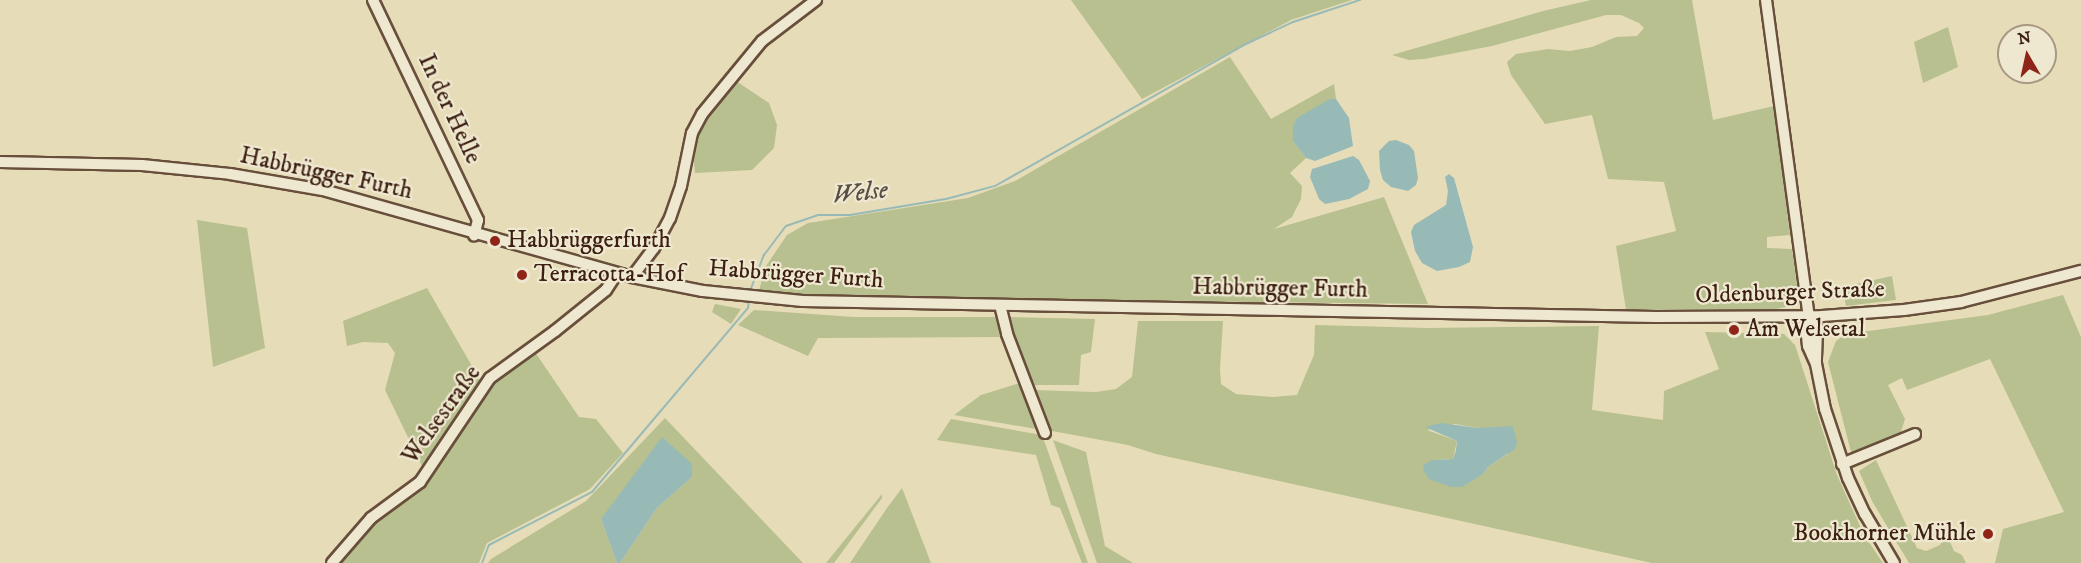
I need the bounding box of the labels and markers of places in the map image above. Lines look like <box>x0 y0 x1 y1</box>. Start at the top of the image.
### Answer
place label: Habbrüggerfurth <box>507 227 671 255</box>
marker: Habbrüggerfurth <box>488 234 502 248</box>
place label: Terracotta-Hof <box>534 261 684 289</box>
marker: Terracotta-Hof <box>515 268 529 282</box>
place label: Am Welsetal <box>1746 316 1865 344</box>
marker: Am Welsetal <box>1727 323 1741 337</box>
place label: Bookhorner Mühle <box>1793 520 1976 548</box>
marker: Bookhorner Mühle <box>1981 527 1995 541</box>

